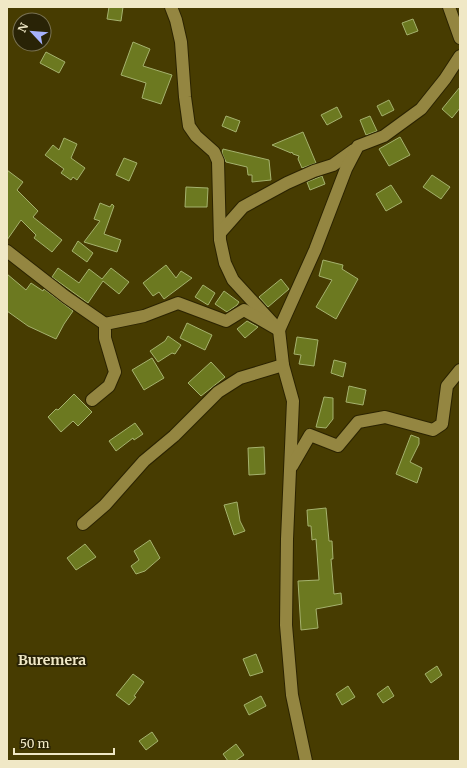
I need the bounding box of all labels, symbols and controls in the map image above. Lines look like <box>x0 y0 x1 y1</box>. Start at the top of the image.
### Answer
north arrow <box>12 12 52 52</box>
text: N <box>15 20 31 35</box>
district label: Buremera <box>18 651 86 669</box>
scale bar <box>14 730 114 756</box>
text: 50 m <box>20 736 49 751</box>

